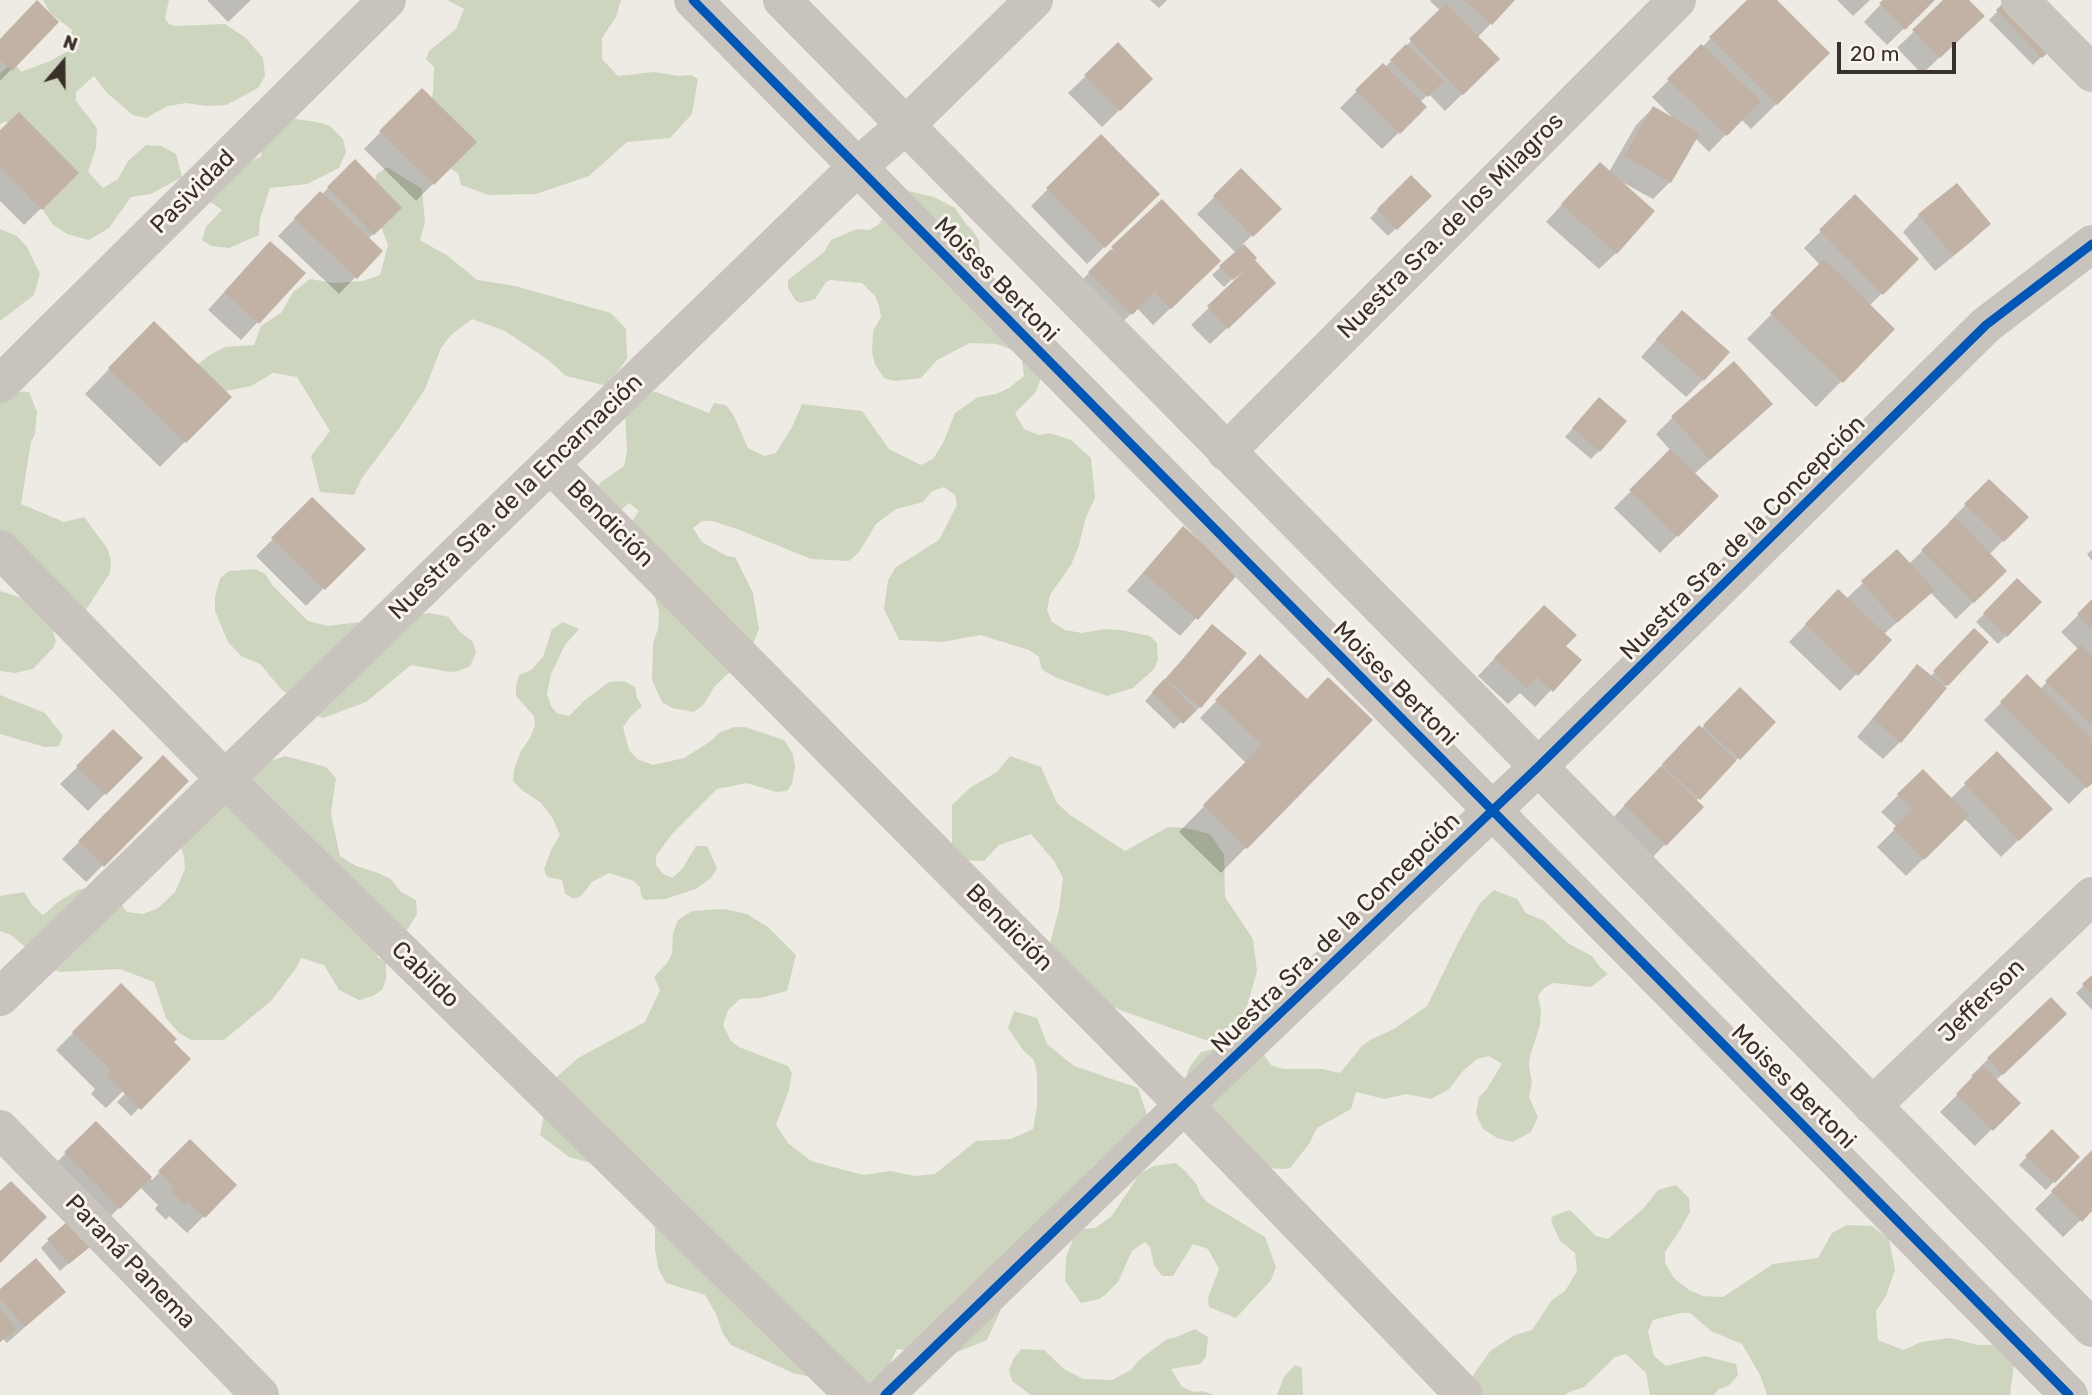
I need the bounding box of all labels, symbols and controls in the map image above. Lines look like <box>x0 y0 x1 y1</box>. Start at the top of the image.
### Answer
north arrow <box>28 28 98 98</box>
scale bar <box>1840 28 1959 72</box>
text: N <box>60 30 81 56</box>
text: 20 m <box>1850 41 1899 66</box>
street label: Nuestra Sra. de los Milagros <box>1332 107 1570 345</box>
street label: Pasividad <box>145 144 241 240</box>
street label: Moises Bertoni <box>928 212 1064 348</box>
street label: Nuestra Sra. de la Encarnación <box>383 368 649 626</box>
street label: Nuestra Sra. de la Concepción <box>1615 410 1871 666</box>
street label: Bendición <box>560 474 660 574</box>
street label: Moises Bertoni <box>1327 616 1463 752</box>
street label: Nuestra Sra. de la Concepción <box>1206 806 1466 1060</box>
street label: Bendición <box>959 878 1059 978</box>
street label: Cabildo <box>385 936 465 1014</box>
street label: Jefferson <box>1933 953 2031 1049</box>
street label: Moises Bertoni <box>1725 1019 1861 1155</box>
street label: Paraná Panema <box>59 1189 201 1335</box>

